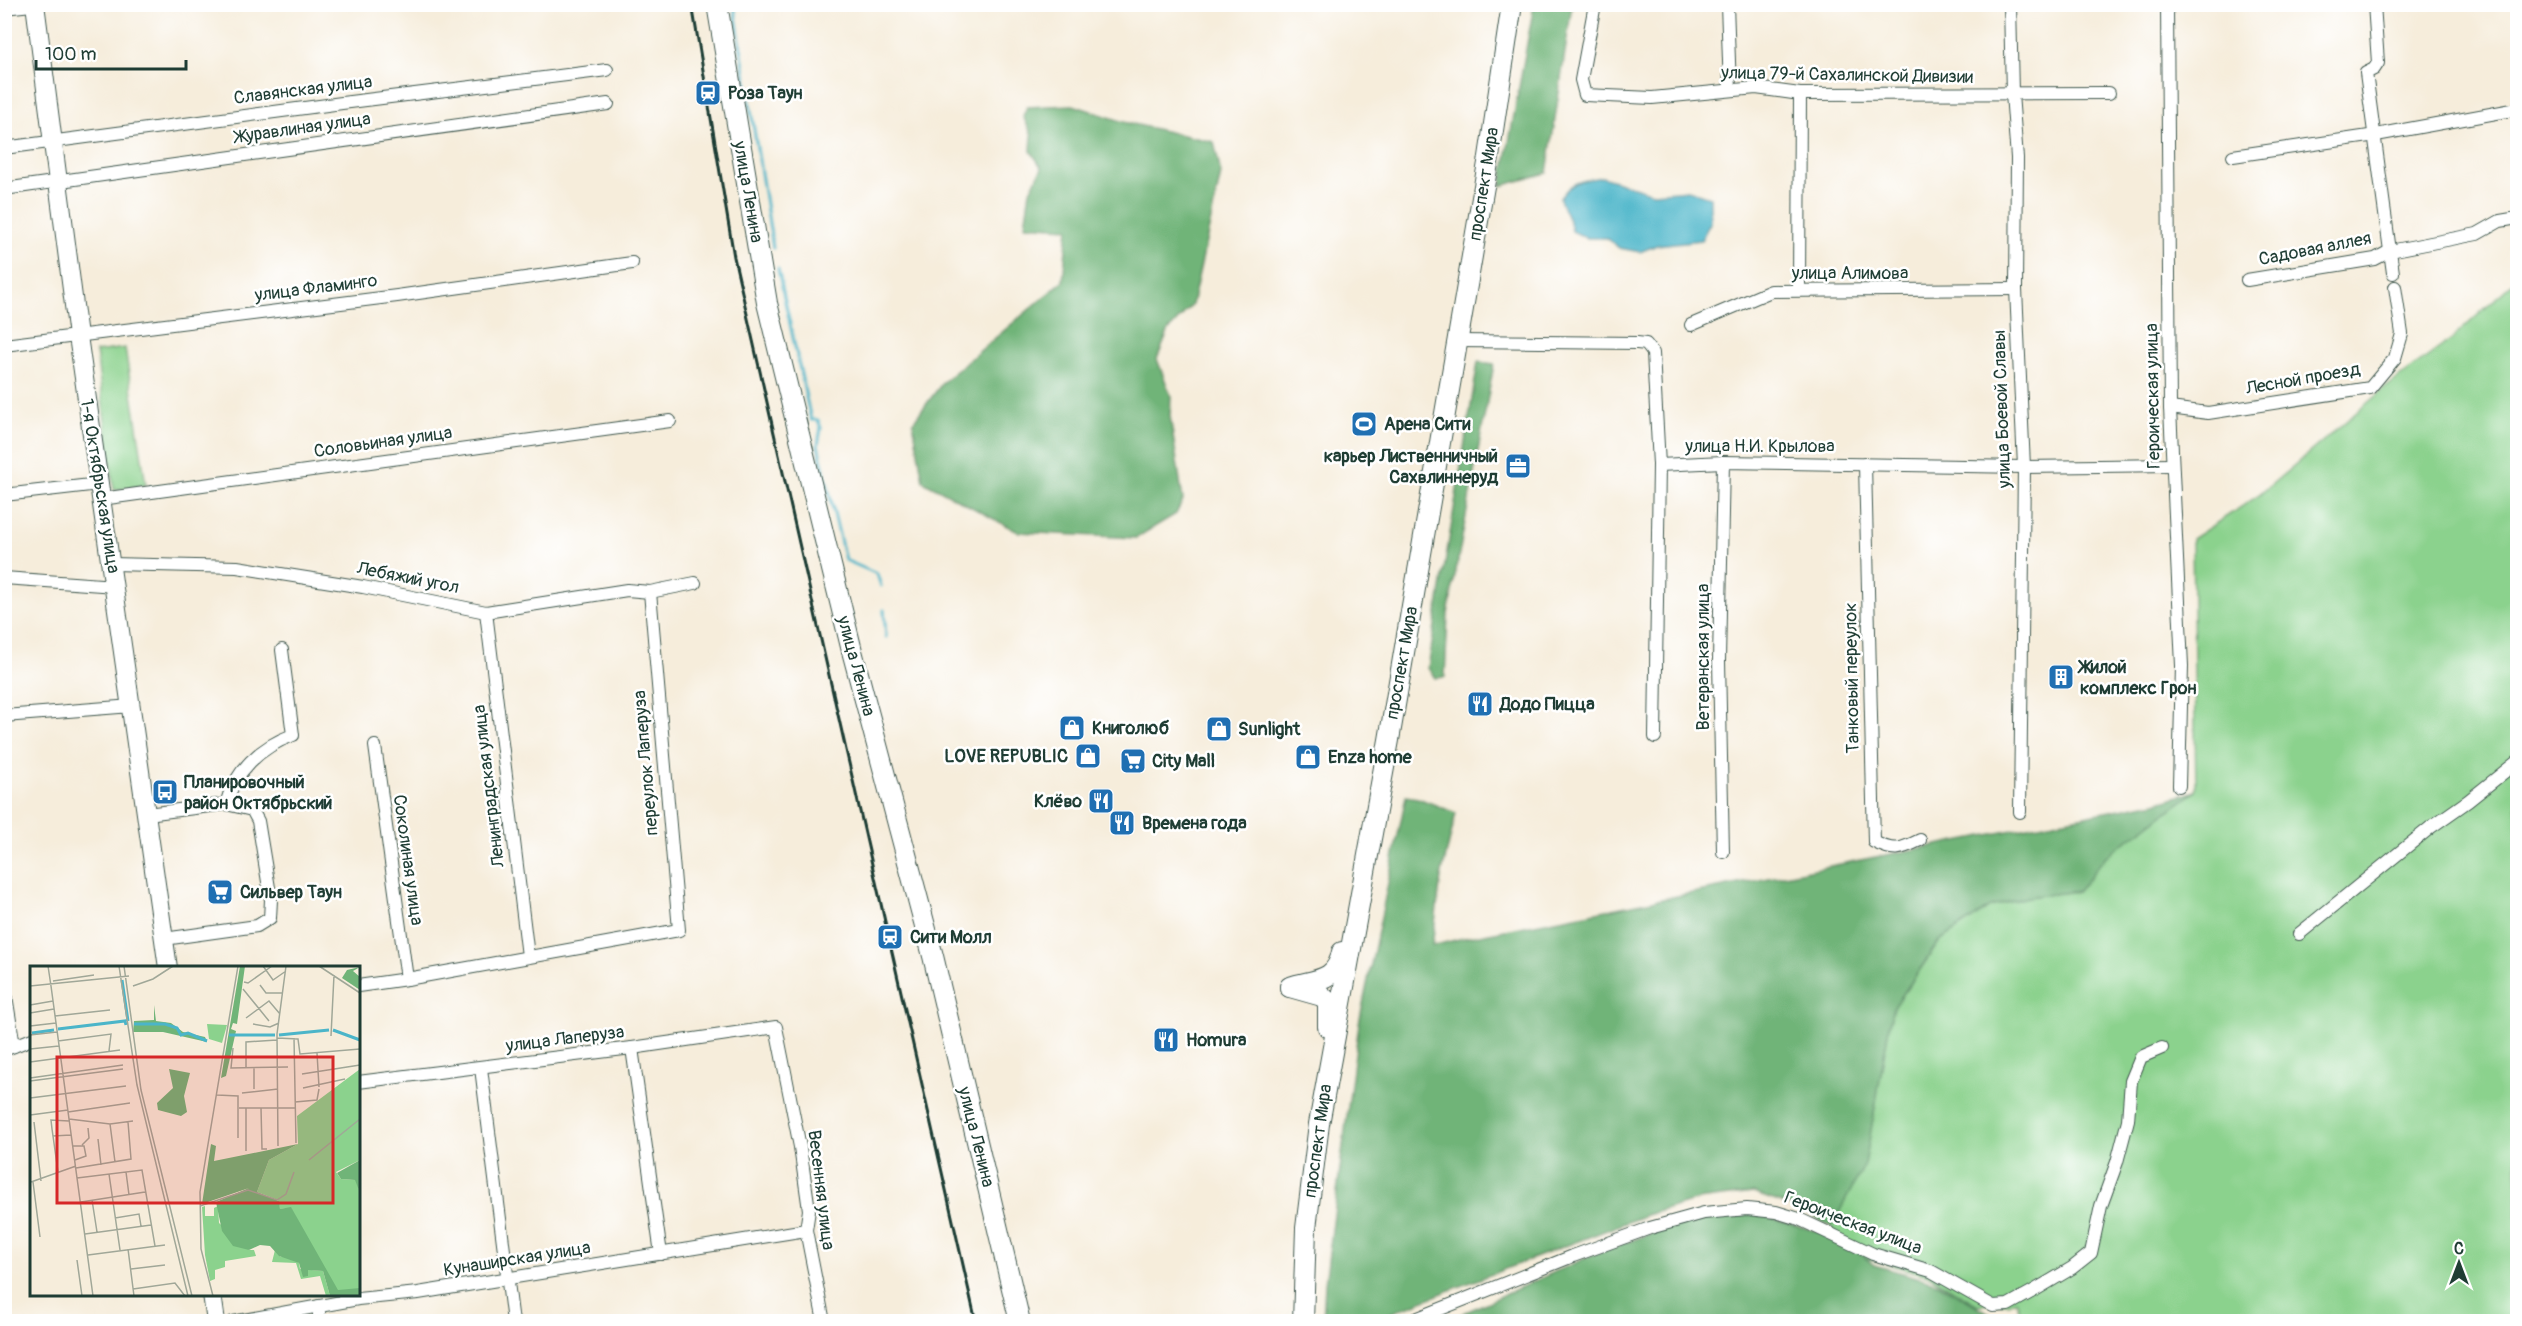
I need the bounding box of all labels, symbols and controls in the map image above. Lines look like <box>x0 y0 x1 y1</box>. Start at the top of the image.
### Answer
scale bar <box>36 33 186 71</box>
text: 100 m <box>45 43 97 66</box>
street label: улица 79-й Сахалинской Дивизии <box>1720 61 1973 89</box>
street label: Славянская улица <box>233 70 373 110</box>
station icon: Роза Таун <box>693 78 723 108</box>
place label: Роза Таун <box>728 82 803 105</box>
street label: Журавлиная улица <box>231 107 372 149</box>
street label: проспект Мира <box>1464 126 1504 242</box>
street label: улица Ленина <box>728 138 768 245</box>
street label: Садовая аллея <box>2257 227 2373 271</box>
street label: улица Алимова <box>1791 262 1908 285</box>
street label: улица Фламинго <box>252 269 379 307</box>
street label: Героическая улица <box>2140 323 2166 469</box>
street label: улица Боевой Славы <box>1988 329 2016 490</box>
street label: Лесной проезд <box>2243 358 2362 401</box>
street label: 1-я Октябрьская улица <box>75 397 125 575</box>
sports icon: Арена Сити <box>1349 409 1379 439</box>
place label: Арена Сити <box>1384 413 1470 436</box>
street label: Соловьиная улица <box>312 421 454 463</box>
street label: улица Н.И. Крылова <box>1684 435 1835 458</box>
place label: карьер Лиственничный Сахвлиннеруд <box>1324 445 1498 489</box>
office icon: карьер Лиственничный Сахвлиннеруд <box>1503 451 1533 481</box>
street label: Лебяжий угол <box>354 557 461 599</box>
street label: Ветеранская улица <box>1692 584 1715 730</box>
street label: Танковый переулок <box>1839 602 1865 754</box>
street label: проспект Мира <box>1381 605 1423 721</box>
street label: улица Ленина <box>831 612 880 719</box>
place label: Жилой комплекс Грон <box>2077 656 2196 700</box>
building icon: Жилой комплекс Грон <box>2046 662 2076 692</box>
street label: переулок Лаперуза <box>628 689 664 837</box>
restaurant icon: Додо Пицца <box>1465 689 1495 719</box>
place label: Додо Пицца <box>1499 693 1595 716</box>
street label: Ленинградская улица <box>468 703 510 870</box>
shop icon: Книголюб <box>1057 713 1087 743</box>
shop icon: Sunlight <box>1204 714 1234 744</box>
place label: Книголюб <box>1092 717 1170 740</box>
place label: Sunlight <box>1238 718 1301 741</box>
shop icon: LOVE REPUBLIC <box>1073 741 1103 771</box>
shop icon: Enza home <box>1293 742 1323 772</box>
place label: LOVE REPUBLIC <box>944 745 1068 768</box>
supermarket icon: City Mall <box>1118 746 1148 776</box>
place label: Enza home <box>1328 746 1413 769</box>
place label: City Mall <box>1152 750 1215 773</box>
place label: Планировочный район Октябрьский <box>184 771 332 815</box>
bus stop icon: Планировочный район Октябрьский <box>150 777 180 807</box>
restaurant icon: Клёво <box>1086 786 1116 816</box>
place label: Клёво <box>1034 790 1082 813</box>
street label: Соколиная улица <box>387 793 429 927</box>
restaurant icon: Времена года <box>1107 808 1137 838</box>
place label: Времена года <box>1142 812 1247 835</box>
supermarket icon: Сильвер Таун <box>205 877 235 907</box>
place label: Сильвер Таун <box>240 881 342 904</box>
station icon: Сити Молл <box>875 922 905 952</box>
place label: Сити Молл <box>910 926 992 949</box>
inset map <box>30 966 360 1296</box>
street label: улица Лаперуза <box>503 1020 626 1058</box>
restaurant icon: Homura <box>1151 1025 1181 1055</box>
place label: Homura <box>1186 1029 1247 1052</box>
street label: улица Ленина <box>952 1083 1000 1190</box>
street label: проспект Мира <box>1299 1083 1337 1199</box>
street label: Весенняя улица <box>802 1129 840 1251</box>
street label: Героическая улица <box>1781 1186 1925 1260</box>
north arrow <box>2429 1233 2489 1293</box>
street label: Кунаширская улица <box>442 1236 592 1282</box>
text: С <box>2454 1239 2464 1259</box>

